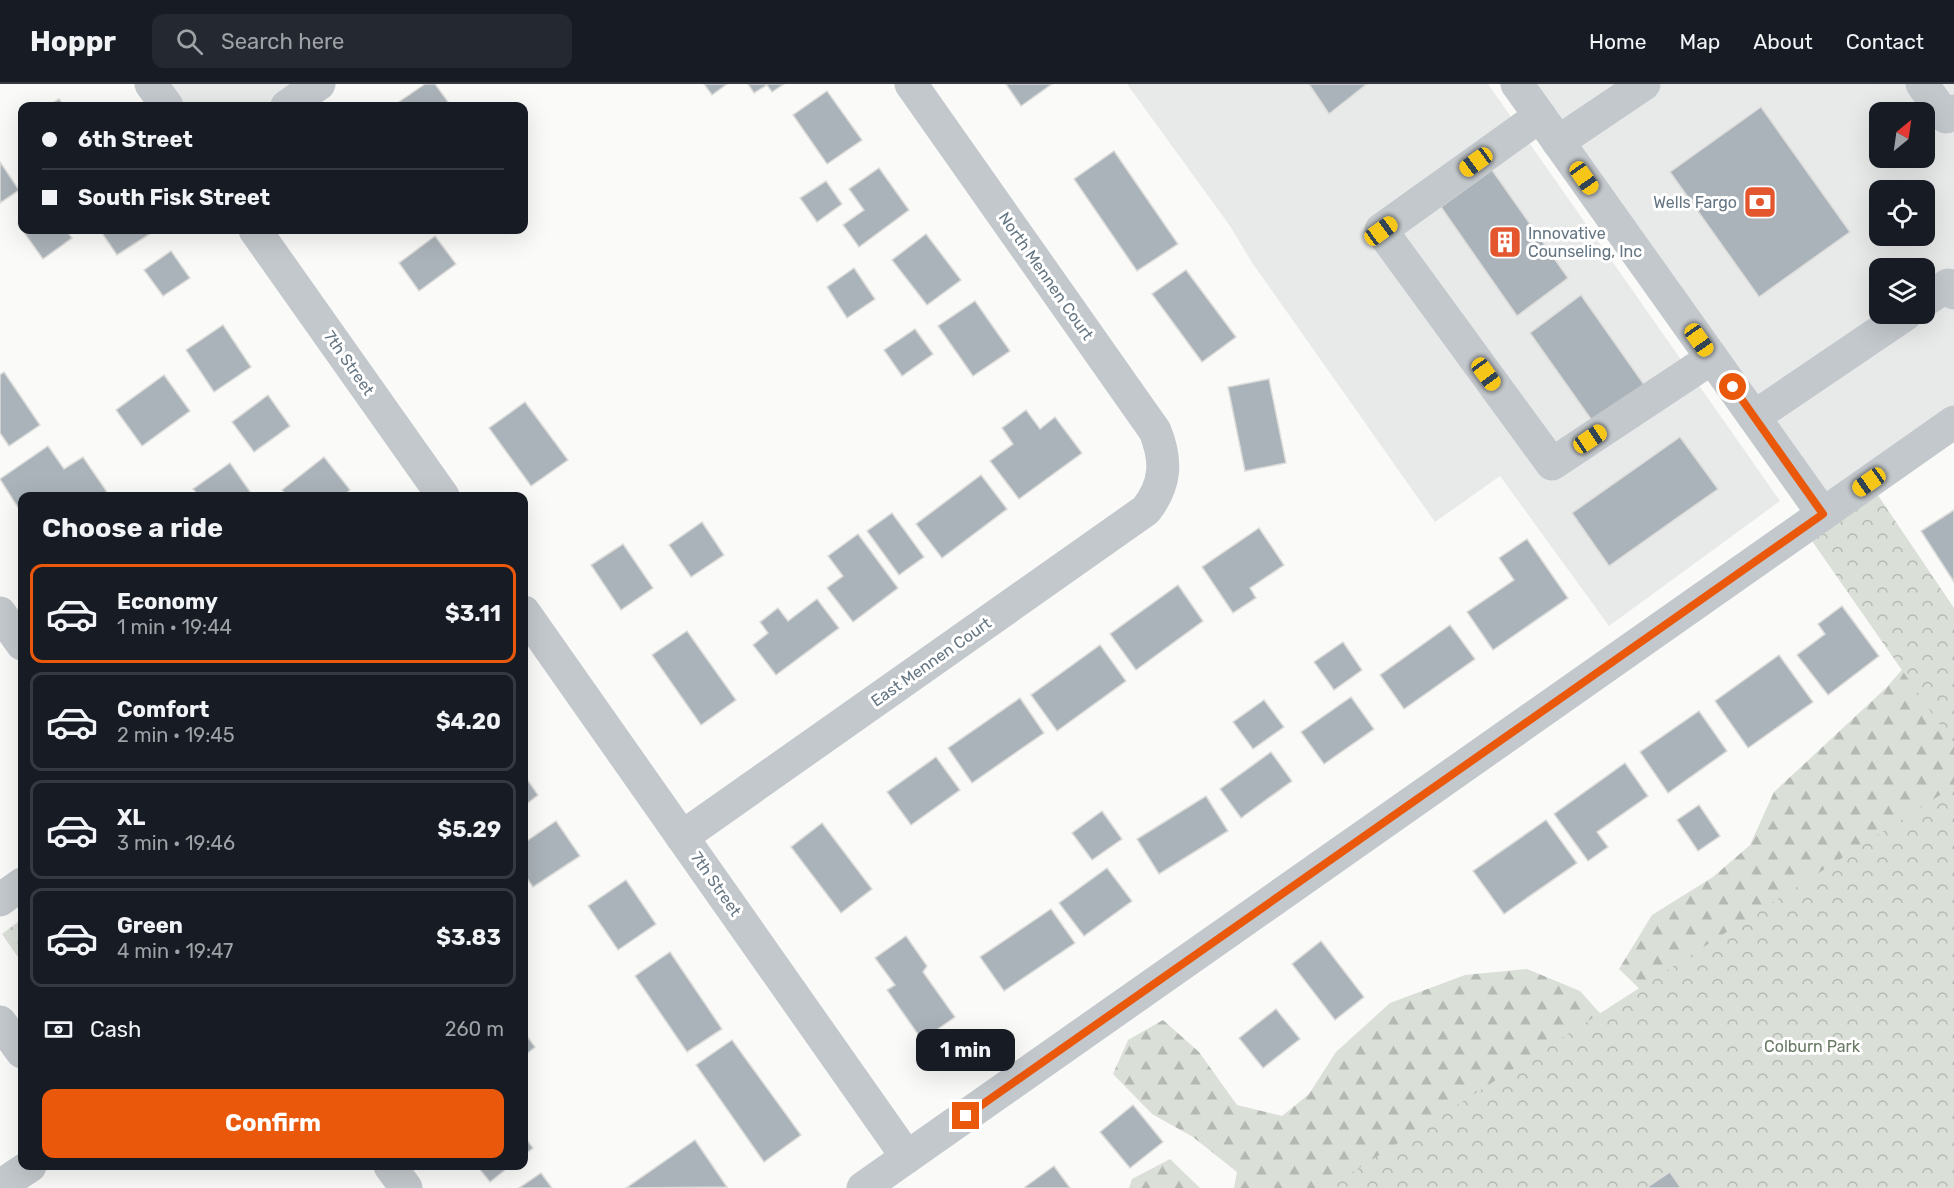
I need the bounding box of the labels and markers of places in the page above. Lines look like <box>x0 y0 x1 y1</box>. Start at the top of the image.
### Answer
bank icon: Wells Fargo <box>1742 184 1778 220</box>
place label: Wells Fargo <box>1653 193 1737 212</box>
building icon: Innovative Counseling, Inc <box>1487 224 1523 260</box>
place label: Innovative Counseling, Inc <box>1528 224 1642 261</box>

